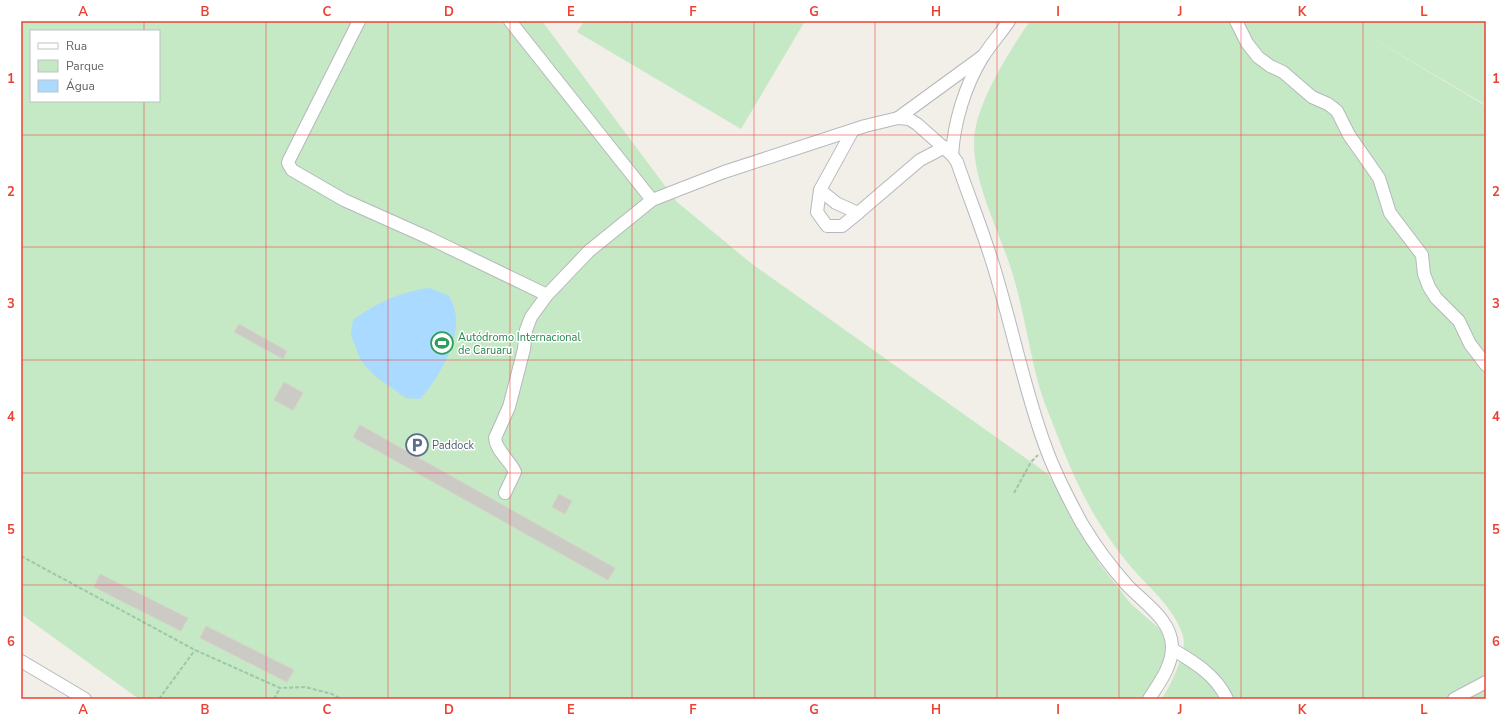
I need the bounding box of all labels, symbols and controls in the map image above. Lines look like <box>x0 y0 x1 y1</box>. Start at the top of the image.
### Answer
text: A <box>78 3 88 21</box>
text: B <box>201 3 210 21</box>
text: C <box>323 3 332 21</box>
text: D <box>444 3 454 21</box>
text: E <box>567 3 575 21</box>
text: F <box>689 3 697 21</box>
text: G <box>809 3 819 21</box>
text: H <box>931 3 941 21</box>
text: I <box>1056 3 1060 21</box>
text: J <box>1177 3 1182 21</box>
text: K <box>1298 3 1307 21</box>
text: L <box>1420 3 1428 21</box>
legend <box>30 30 160 102</box>
text: Rua <box>66 38 87 54</box>
text: Parque <box>66 58 104 74</box>
text: 1 <box>7 70 15 88</box>
text: 1 <box>1492 70 1500 88</box>
text: Água <box>66 78 95 94</box>
text: 2 <box>7 183 15 201</box>
text: 2 <box>1492 183 1500 201</box>
text: 3 <box>7 295 15 313</box>
text: 3 <box>1492 295 1500 313</box>
sports icon: Autódromo Internacional de Caruaru <box>429 330 455 356</box>
place label: Autódromo Internacional de Caruaru <box>458 330 581 358</box>
text: 4 <box>7 408 15 426</box>
text: 4 <box>1492 408 1500 426</box>
parking icon: Paddock <box>404 432 430 458</box>
place label: Paddock <box>432 438 475 453</box>
text: 5 <box>7 521 15 539</box>
text: 5 <box>1492 521 1500 539</box>
text: 6 <box>7 633 15 651</box>
text: 6 <box>1492 633 1500 651</box>
text: A <box>78 701 88 719</box>
text: B <box>201 701 210 719</box>
text: C <box>323 701 332 719</box>
text: D <box>444 701 454 719</box>
text: E <box>567 701 575 719</box>
text: F <box>689 701 697 719</box>
text: G <box>809 701 819 719</box>
text: H <box>931 701 941 719</box>
text: I <box>1056 701 1060 719</box>
text: J <box>1177 701 1182 719</box>
text: K <box>1298 701 1307 719</box>
text: L <box>1420 701 1428 719</box>

